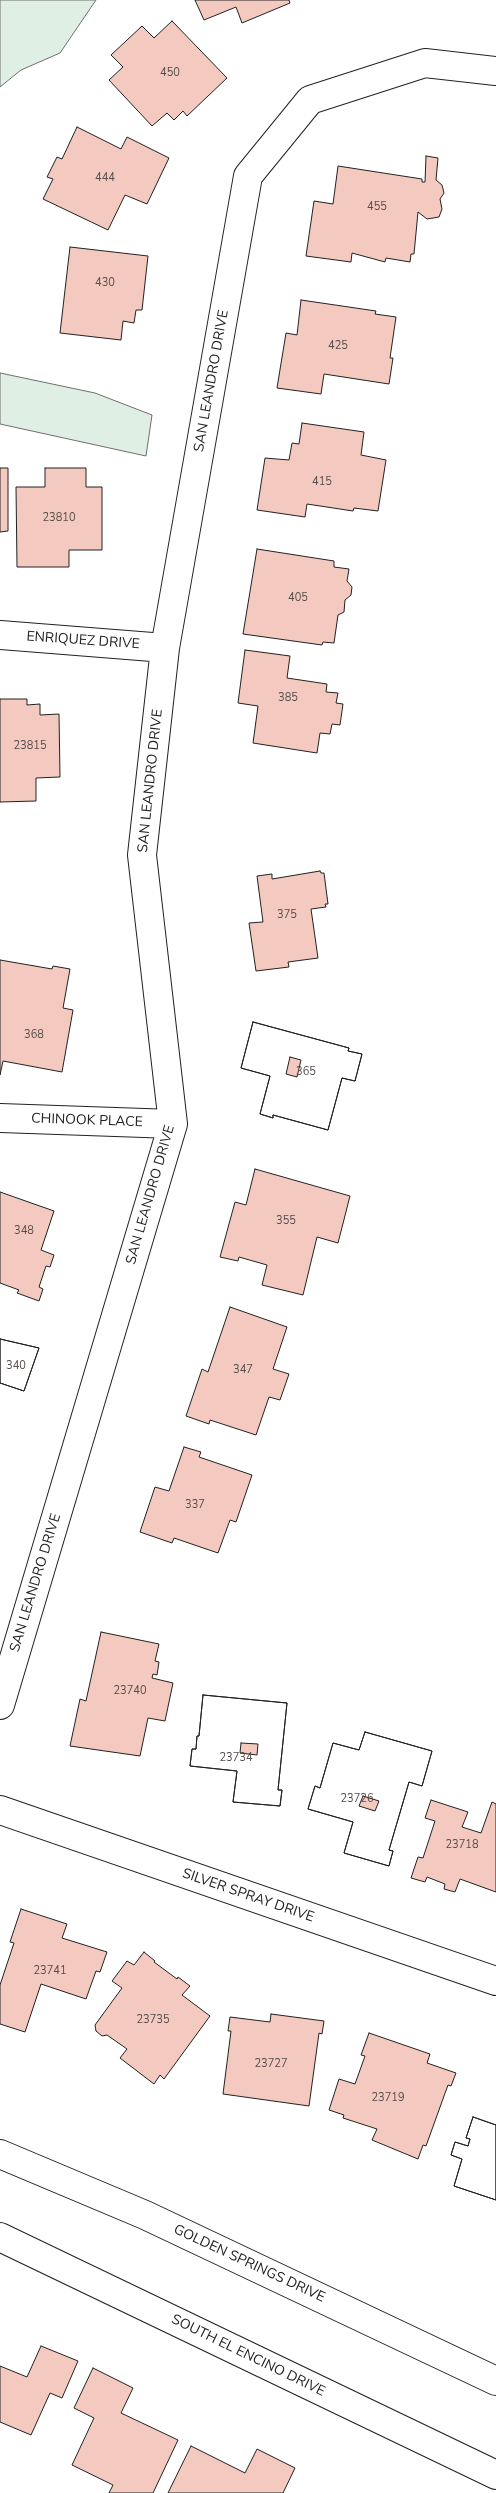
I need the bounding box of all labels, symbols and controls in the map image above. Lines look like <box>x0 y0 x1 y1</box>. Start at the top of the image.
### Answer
house number: 450 <box>160 66 180 80</box>
house number: 444 <box>95 171 115 185</box>
house number: 455 <box>367 200 387 214</box>
house number: 430 <box>95 276 115 290</box>
street label: SAN LEANDRO DRIVE <box>191 309 233 453</box>
house number: 425 <box>328 339 348 353</box>
house number: 415 <box>312 475 332 489</box>
house number: 23810 <box>43 511 75 525</box>
house number: 405 <box>288 591 308 605</box>
street label: ENRIQUEZ DRIVE <box>26 629 140 653</box>
house number: 385 <box>278 691 298 705</box>
street label: SAN LEANDRO DRIVE <box>135 708 167 854</box>
house number: 23815 <box>14 739 46 753</box>
house number: 375 <box>277 908 297 922</box>
house number: 368 <box>24 1028 44 1042</box>
house number: 365 <box>296 1065 316 1079</box>
street label: CHINOOK PLACE <box>31 1111 143 1131</box>
street label: SAN LEANDRO DRIVE <box>123 1123 179 1267</box>
house number: 355 <box>276 1214 296 1228</box>
house number: 348 <box>14 1224 34 1238</box>
house number: 340 <box>6 1359 26 1373</box>
house number: 347 <box>233 1363 253 1377</box>
house number: 337 <box>185 1498 205 1512</box>
street label: SAN LEANDRO DRIVE <box>7 1512 65 1654</box>
house number: 23740 <box>114 1684 146 1698</box>
house number: 23734 <box>220 1751 252 1765</box>
house number: 23726 <box>341 1792 373 1806</box>
house number: 23718 <box>446 1838 478 1852</box>
street label: SILVER SPRAY DRIVE <box>180 1866 316 1926</box>
house number: 23741 <box>34 1964 66 1978</box>
house number: 23735 <box>137 2013 169 2027</box>
house number: 23727 <box>255 2057 287 2071</box>
house number: 23719 <box>372 2091 404 2105</box>
street label: GOLDEN SPRINGS DRIVE <box>171 2221 327 2307</box>
street label: SOUTH EL ENCINO DRIVE <box>168 2311 328 2401</box>

